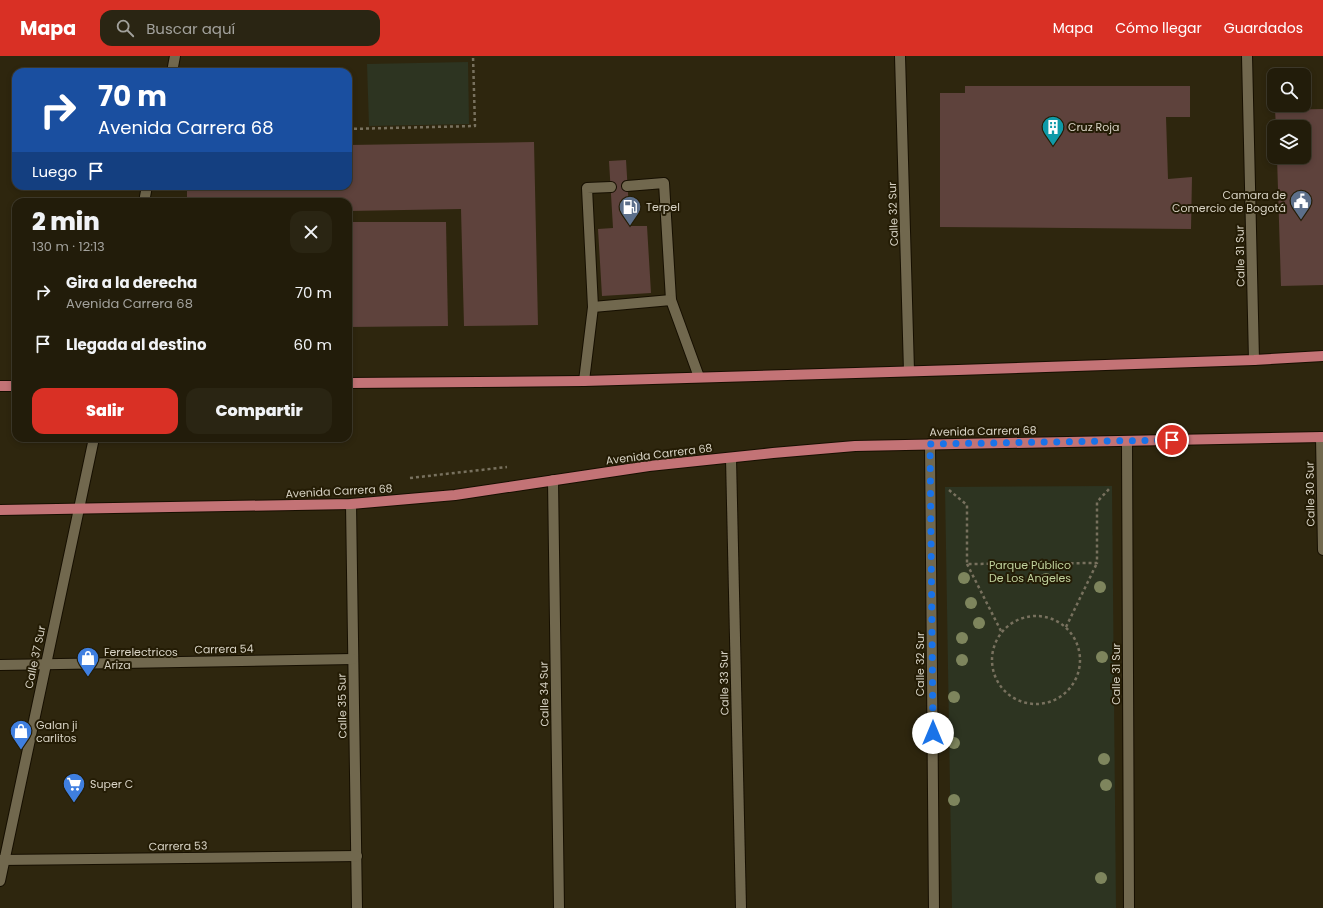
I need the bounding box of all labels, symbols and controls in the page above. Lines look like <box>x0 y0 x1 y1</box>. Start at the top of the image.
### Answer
search box <box>100 10 380 46</box>
text: Mapa <box>20 15 76 42</box>
icon: search <box>114 17 136 39</box>
text: Buscar aquí <box>146 18 235 39</box>
text: Mapa <box>1053 18 1093 38</box>
text: Cómo llegar <box>1115 18 1202 38</box>
text: Guardados <box>1224 18 1303 38</box>
map controls <box>1267 68 1311 164</box>
button: search <box>1267 68 1311 112</box>
text: 70 m <box>98 77 167 116</box>
icon: right <box>32 84 84 136</box>
building icon: Cruz Roja <box>1040 114 1066 147</box>
text: Avenida Carrera 68 <box>98 115 274 140</box>
place label: Cruz Roja <box>1068 119 1119 135</box>
button: layers <box>1267 120 1311 164</box>
icon: arrive <box>85 160 107 182</box>
text: Luego <box>32 161 77 182</box>
street label: Calle 32 Sur <box>884 182 902 246</box>
place label: Camara de Comercio de Bogotá <box>1172 187 1286 216</box>
public building icon: Camara de Comercio de Bogotá <box>1288 188 1314 221</box>
fuel station icon: Terpel <box>617 194 643 227</box>
place label: Terpel <box>646 199 680 215</box>
text: 2 min <box>32 205 100 238</box>
button: close <box>290 211 332 253</box>
street label: Calle 31 Sur <box>1231 225 1249 287</box>
text: 130 m · 12:13 <box>32 237 105 256</box>
text: Gira a la derecha <box>66 272 197 293</box>
icon: right <box>32 281 54 303</box>
text: 70 m <box>295 282 332 303</box>
text: Avenida Carrera 68 <box>66 294 193 313</box>
icon: arrive <box>32 333 54 355</box>
text: Llegada al destino <box>66 334 207 355</box>
text: 60 m <box>294 334 332 355</box>
button: Salir <box>32 388 178 434</box>
button: Compartir <box>186 388 332 434</box>
street label: Avenida Carrera 68 <box>929 422 1037 440</box>
pin <box>1155 423 1189 457</box>
icon: arrive <box>1161 429 1183 451</box>
street label: Avenida Carrera 68 <box>605 440 713 468</box>
street label: Calle 30 Sur <box>1301 461 1319 527</box>
street label: Avenida Carrera 68 <box>285 480 393 502</box>
park label: Parque Público De Los Angeles <box>989 557 1071 586</box>
street label: Calle 37 Sur <box>21 624 49 690</box>
street label: Calle 32 Sur <box>912 632 928 696</box>
street label: Carrera 54 <box>194 640 254 658</box>
street label: Calle 31 Sur <box>1108 643 1124 705</box>
place label: Ferrelectricos Ariza <box>104 644 178 673</box>
shop icon: Ferrelectricos Ariza <box>75 645 101 678</box>
street label: Calle 33 Sur <box>715 651 733 715</box>
street label: Calle 34 Sur <box>535 661 553 727</box>
street label: Calle 35 Sur <box>333 673 351 739</box>
position arrow <box>912 712 954 754</box>
place label: Galan ji carlitos <box>36 717 78 746</box>
shop icon: Galan ji carlitos <box>8 718 34 751</box>
supermarket icon: Super C <box>61 771 87 804</box>
place label: Super C <box>90 776 133 792</box>
street label: Carrera 53 <box>148 837 208 855</box>

